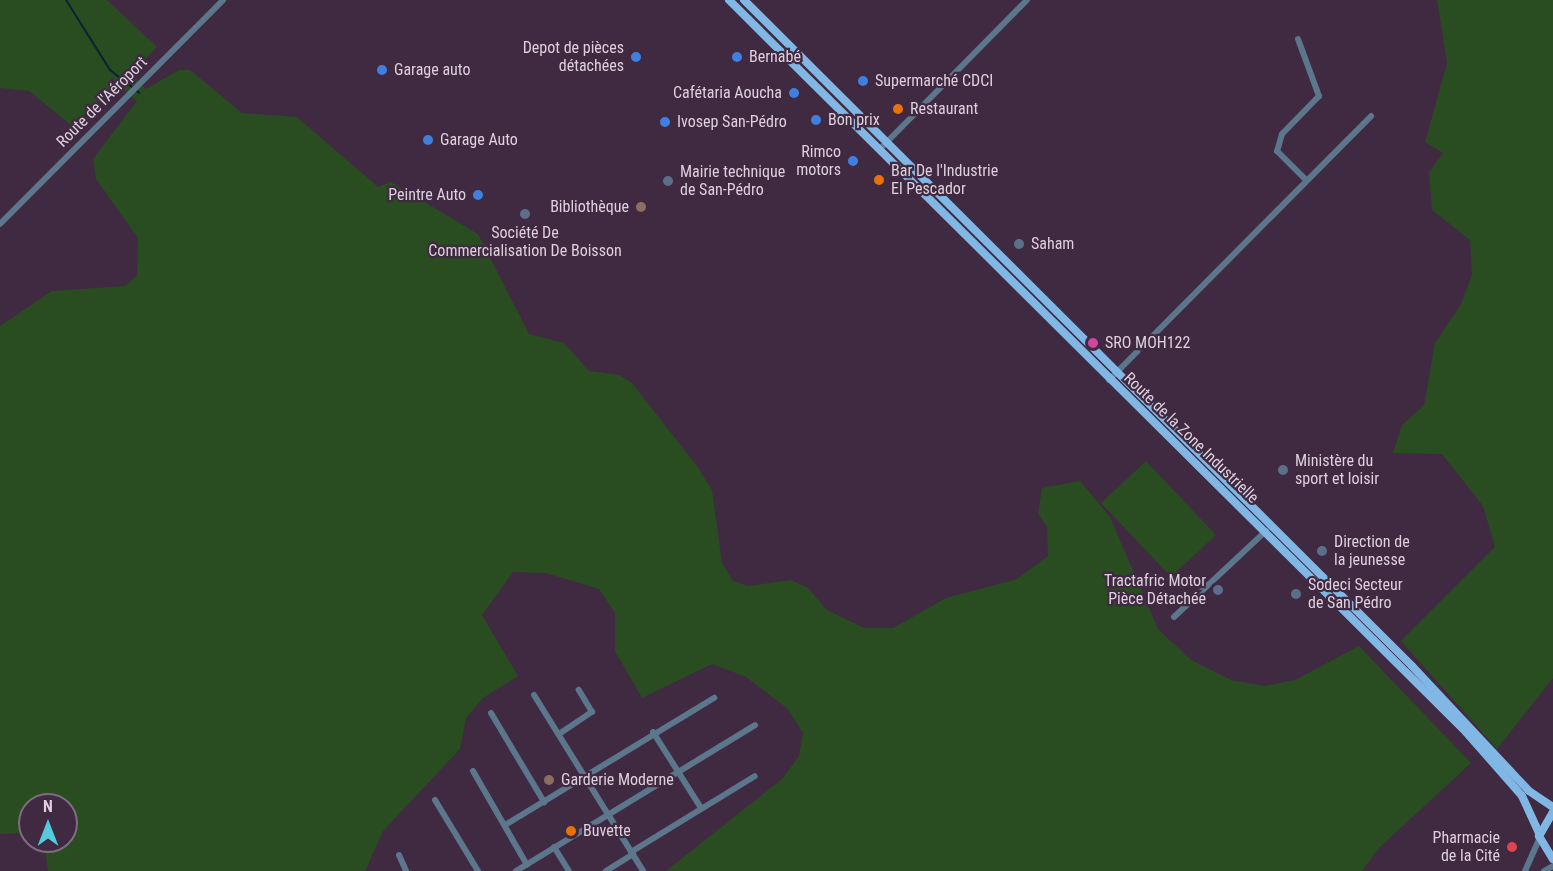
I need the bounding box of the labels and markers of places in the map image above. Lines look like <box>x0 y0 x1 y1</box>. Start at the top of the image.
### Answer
place label: Depot de pièces détachées <box>523 38 624 76</box>
place label: Bernabé <box>749 47 801 67</box>
marker: Depot de pièces détachées <box>629 50 643 64</box>
marker: Bernabé <box>730 50 744 64</box>
place label: Garage auto <box>394 60 470 80</box>
marker: Garage auto <box>375 63 389 77</box>
place label: Supermarché CDCI <box>875 71 993 91</box>
marker: Supermarché CDCI <box>856 74 870 88</box>
place label: Cafétaria Aoucha <box>673 83 782 103</box>
marker: Cafétaria Aoucha <box>787 86 801 100</box>
place label: Restaurant <box>910 99 978 119</box>
marker: Restaurant <box>891 102 905 116</box>
place label: Bon prix <box>828 110 880 130</box>
place label: Ivosep San-Pédro <box>677 112 787 132</box>
marker: Bon prix <box>809 113 823 127</box>
marker: Ivosep San-Pédro <box>658 115 672 129</box>
place label: Garage Auto <box>440 130 518 150</box>
marker: Garage Auto <box>421 133 435 147</box>
place label: Rimco motors <box>796 142 841 180</box>
marker: Rimco motors <box>846 154 860 168</box>
place label: Bar De l'Industrie El Pescador <box>891 161 998 199</box>
place label: Mairie technique de San-Pédro <box>680 162 785 200</box>
marker: Bar De l'Industrie El Pescador <box>872 173 886 187</box>
marker: Mairie technique de San-Pédro <box>661 174 675 188</box>
place label: Peintre Auto <box>388 185 466 205</box>
marker: Peintre Auto <box>471 188 485 202</box>
place label: Bibliothèque <box>550 197 629 217</box>
marker: Bibliothèque <box>634 200 648 214</box>
marker: Société De Commercialisation De Boisson <box>518 207 532 221</box>
place label: Société De Commercialisation De Boisson <box>428 223 622 261</box>
place label: Saham <box>1031 234 1074 254</box>
marker: Saham <box>1012 237 1026 251</box>
place label: SRO MOH122 <box>1105 333 1190 353</box>
marker: SRO MOH122 <box>1086 336 1100 350</box>
place label: Ministère du sport et loisir <box>1295 451 1379 489</box>
marker: Ministère du sport et loisir <box>1276 463 1290 477</box>
place label: Direction de la jeunesse <box>1334 532 1410 570</box>
marker: Direction de la jeunesse <box>1315 544 1329 558</box>
place label: Tractafric Motor Pièce Détachée <box>1104 571 1206 609</box>
place label: Sodeci Secteur de San Pédro <box>1308 575 1403 613</box>
marker: Tractafric Motor Pièce Détachée <box>1211 583 1225 597</box>
marker: Sodeci Secteur de San Pédro <box>1289 587 1303 601</box>
place label: Garderie Moderne <box>561 770 674 790</box>
marker: Garderie Moderne <box>542 773 556 787</box>
place label: Buvette <box>583 821 631 841</box>
marker: Buvette <box>564 824 578 838</box>
place label: Pharmacie de la Cité <box>1433 828 1500 866</box>
marker: Pharmacie de la Cité <box>1505 840 1519 854</box>

